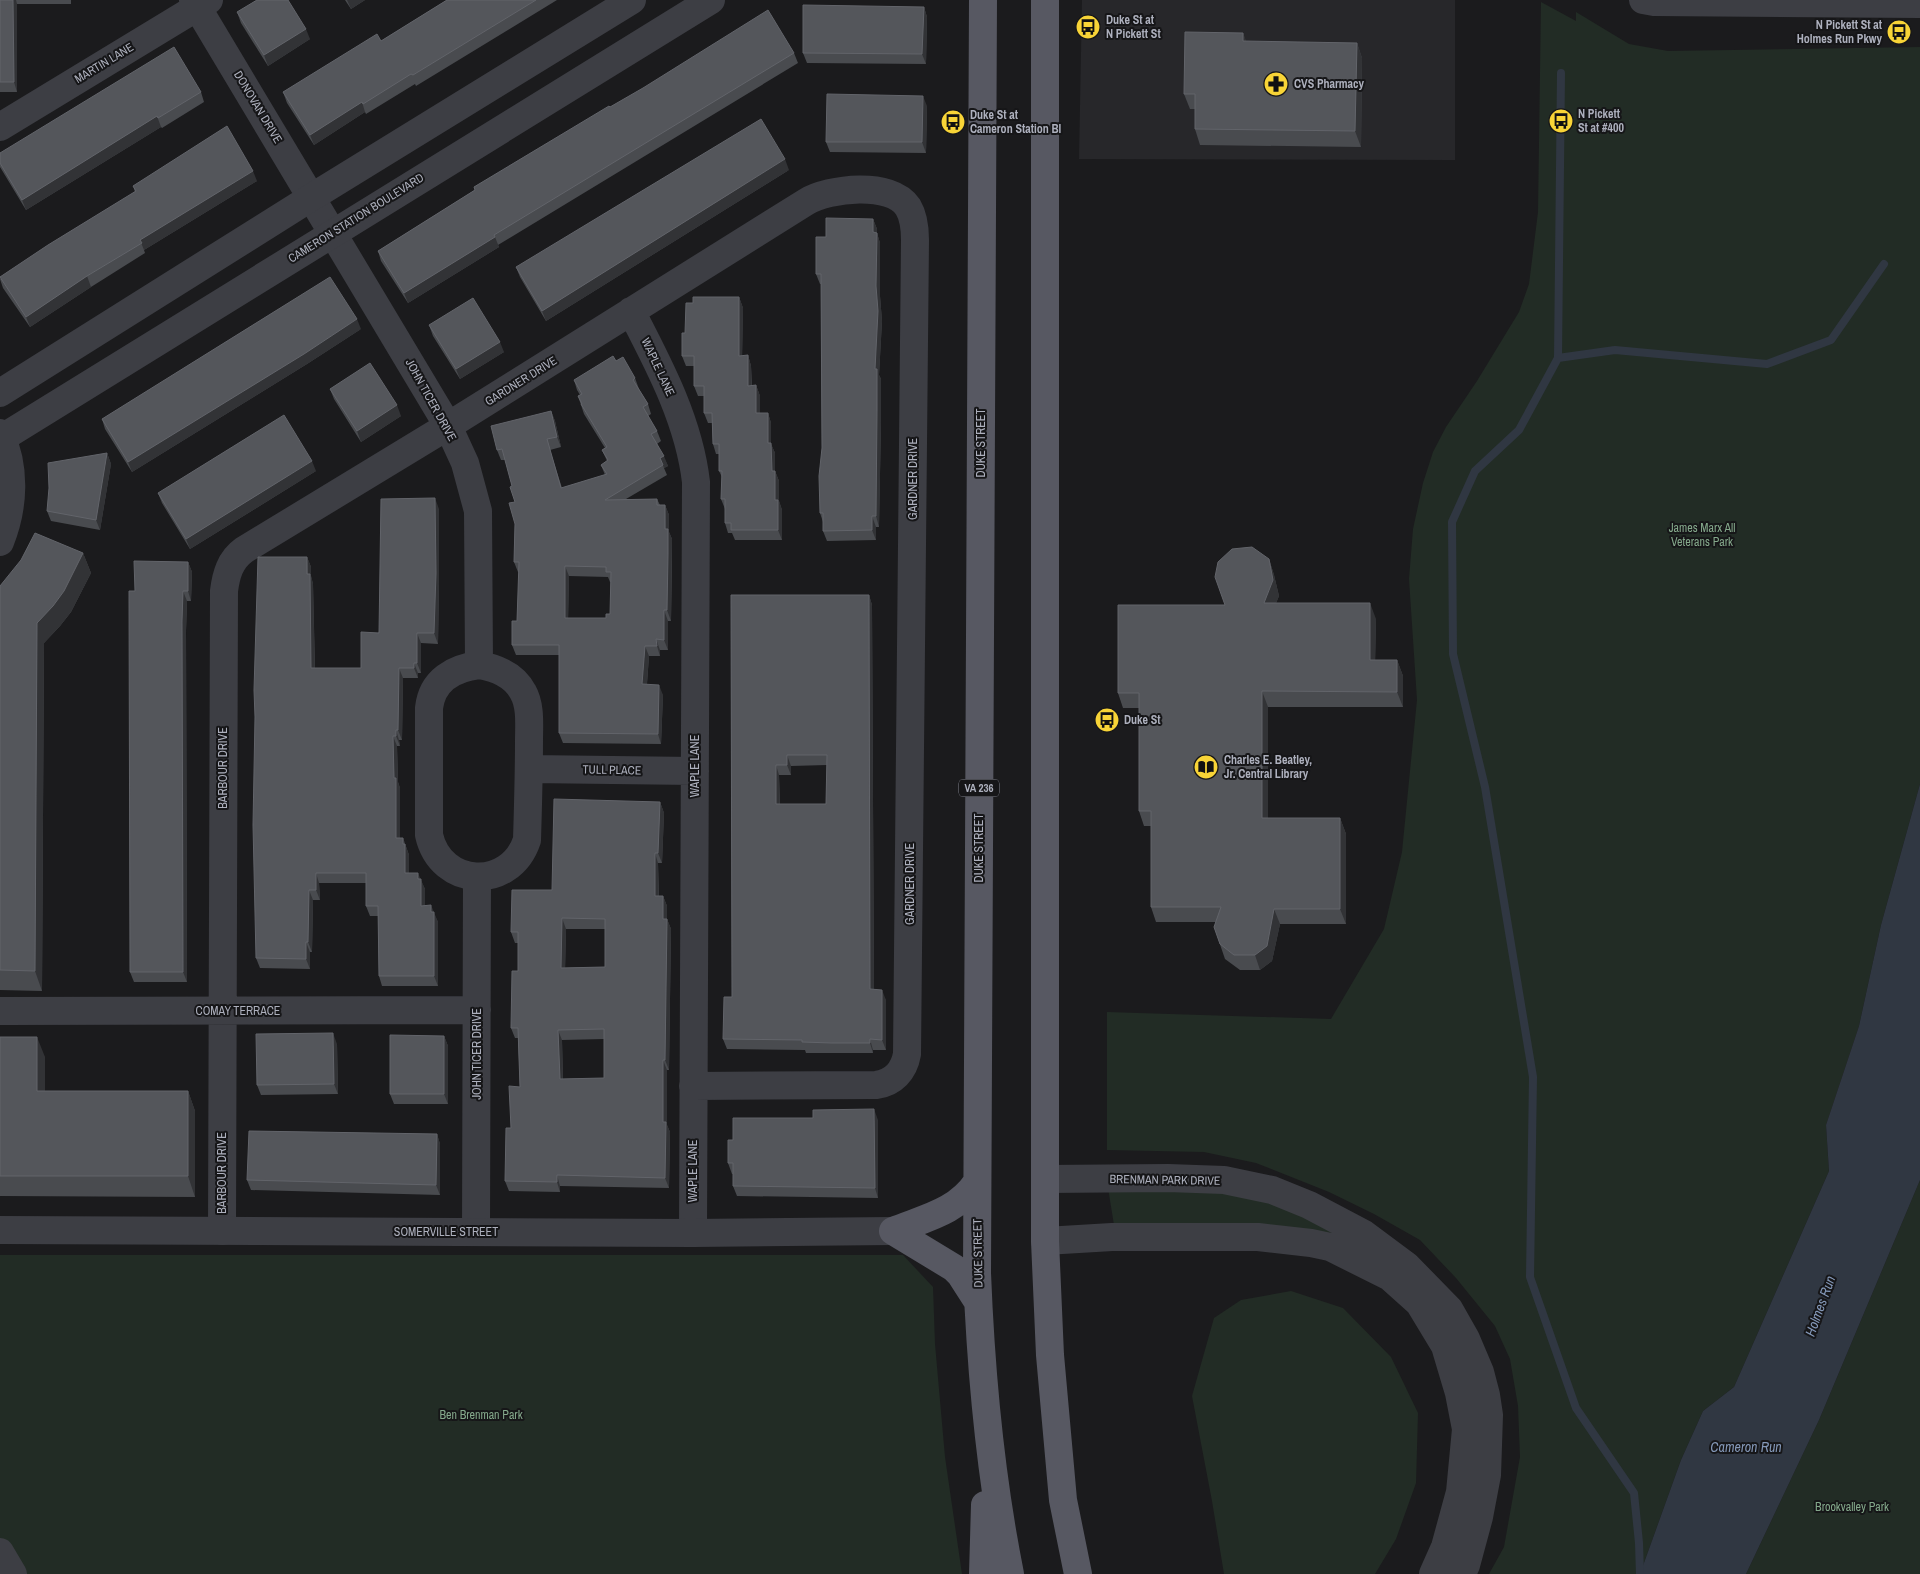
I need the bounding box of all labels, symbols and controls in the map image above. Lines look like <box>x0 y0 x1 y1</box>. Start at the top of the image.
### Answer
place label: Duke St at N Pickett St <box>1106 12 1161 42</box>
bus stop icon: Duke St at N Pickett St <box>1075 14 1101 40</box>
place label: N Pickett St at Holmes Run Pkwy <box>1797 17 1883 47</box>
bus stop icon: N Pickett St at Holmes Run Pkwy <box>1886 19 1912 45</box>
street label: MARTIN LANE <box>72 39 136 87</box>
street label: DONOVAN DRIVE <box>230 68 286 146</box>
pharmacy icon: CVS Pharmacy <box>1263 71 1289 97</box>
place label: CVS Pharmacy <box>1294 76 1365 92</box>
place label: N Pickett St at #400 <box>1578 106 1624 136</box>
place label: Duke St at Cameron Station Bl <box>970 107 1062 137</box>
bus stop icon: N Pickett St at #400 <box>1548 108 1574 134</box>
bus stop icon: Duke St at Cameron Station Bl <box>940 109 966 135</box>
street label: CAMERON STATION BOULEVARD <box>285 170 427 266</box>
street label: WAPLE LANE <box>638 335 678 399</box>
street label: GARDNER DRIVE <box>482 352 560 410</box>
street label: JOHN TICER DRIVE <box>402 356 460 444</box>
street label: DUKE STREET <box>973 409 989 477</box>
street label: GARDNER DRIVE <box>905 438 921 520</box>
park label: James Marx All Veterans Park <box>1669 520 1735 550</box>
bus stop icon: Duke St <box>1094 707 1120 733</box>
place label: Duke St <box>1124 712 1161 728</box>
street label: BARBOUR DRIVE <box>215 727 231 809</box>
street label: WAPLE LANE <box>687 735 703 797</box>
place label: Charles E. Beatley, Jr. Central Library <box>1224 752 1312 782</box>
library icon: Charles E. Beatley, Jr. Central Library <box>1193 754 1219 780</box>
street label: TULL PLACE <box>583 761 641 779</box>
road number: VA 236 <box>959 780 999 796</box>
street label: DUKE STREET <box>971 814 987 882</box>
street label: GARDNER DRIVE <box>902 843 918 925</box>
street label: COMAY TERRACE <box>196 1003 280 1019</box>
street label: JOHN TICER DRIVE <box>469 1008 485 1100</box>
street label: BARBOUR DRIVE <box>214 1132 230 1214</box>
street label: WAPLE LANE <box>685 1140 701 1202</box>
street label: BRENMAN PARK DRIVE <box>1109 1171 1221 1189</box>
street label: DUKE STREET <box>969 1218 987 1288</box>
street label: SOMERVILLE STREET <box>394 1224 498 1240</box>
water label: Holmes Run <box>1801 1273 1839 1339</box>
park label: Ben Brenman Park <box>439 1407 523 1423</box>
water label: Cameron Run <box>1710 1438 1782 1456</box>
park label: Brookvalley Park <box>1815 1499 1889 1515</box>

